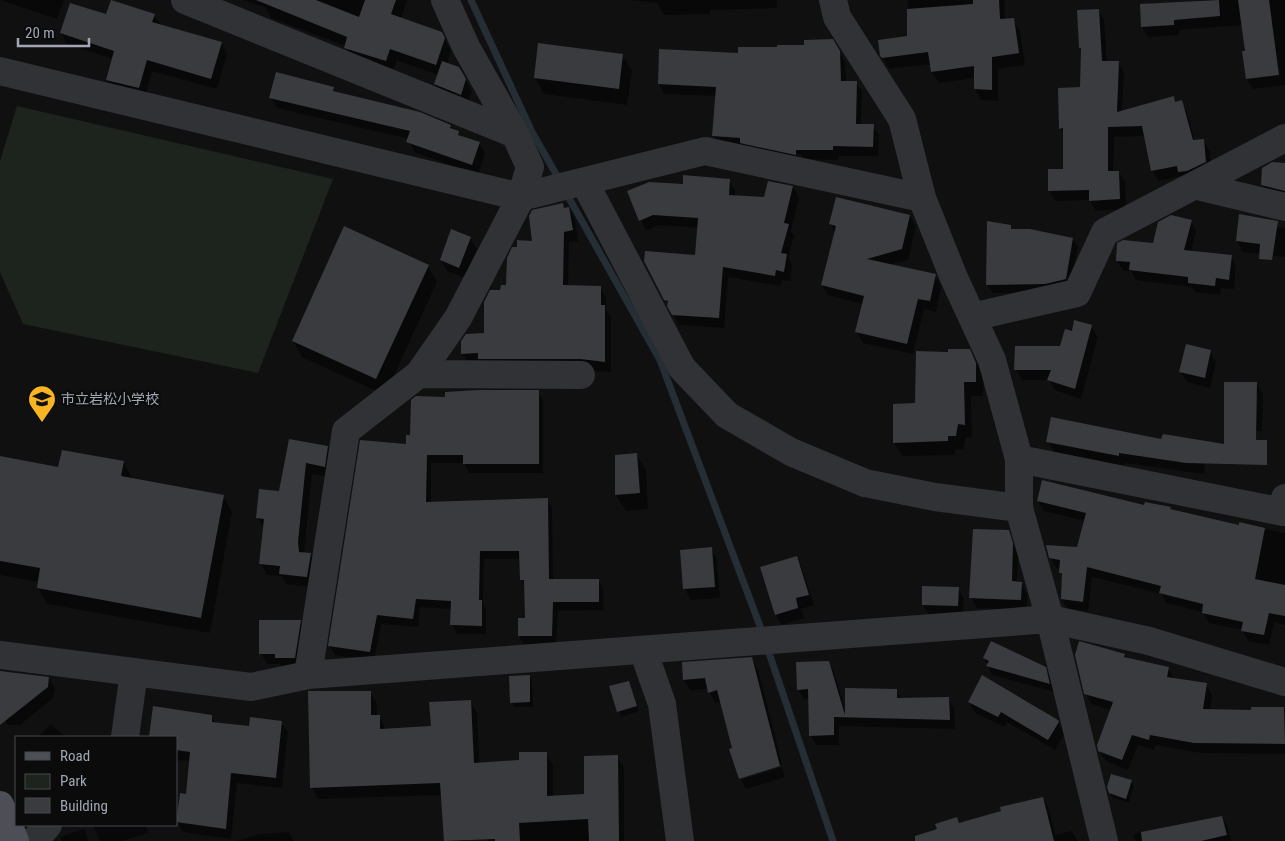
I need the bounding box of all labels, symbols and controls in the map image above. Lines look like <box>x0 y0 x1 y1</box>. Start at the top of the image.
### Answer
scale bar <box>18 15 89 47</box>
text: 20 m <box>25 24 55 42</box>
school or university icon: 市立岩松小学校 <box>27 384 57 423</box>
place label: 市立岩松小学校 <box>61 391 159 407</box>
legend <box>15 736 178 826</box>
text: Road <box>60 747 90 765</box>
text: Park <box>60 772 87 790</box>
text: Building <box>60 797 108 815</box>

